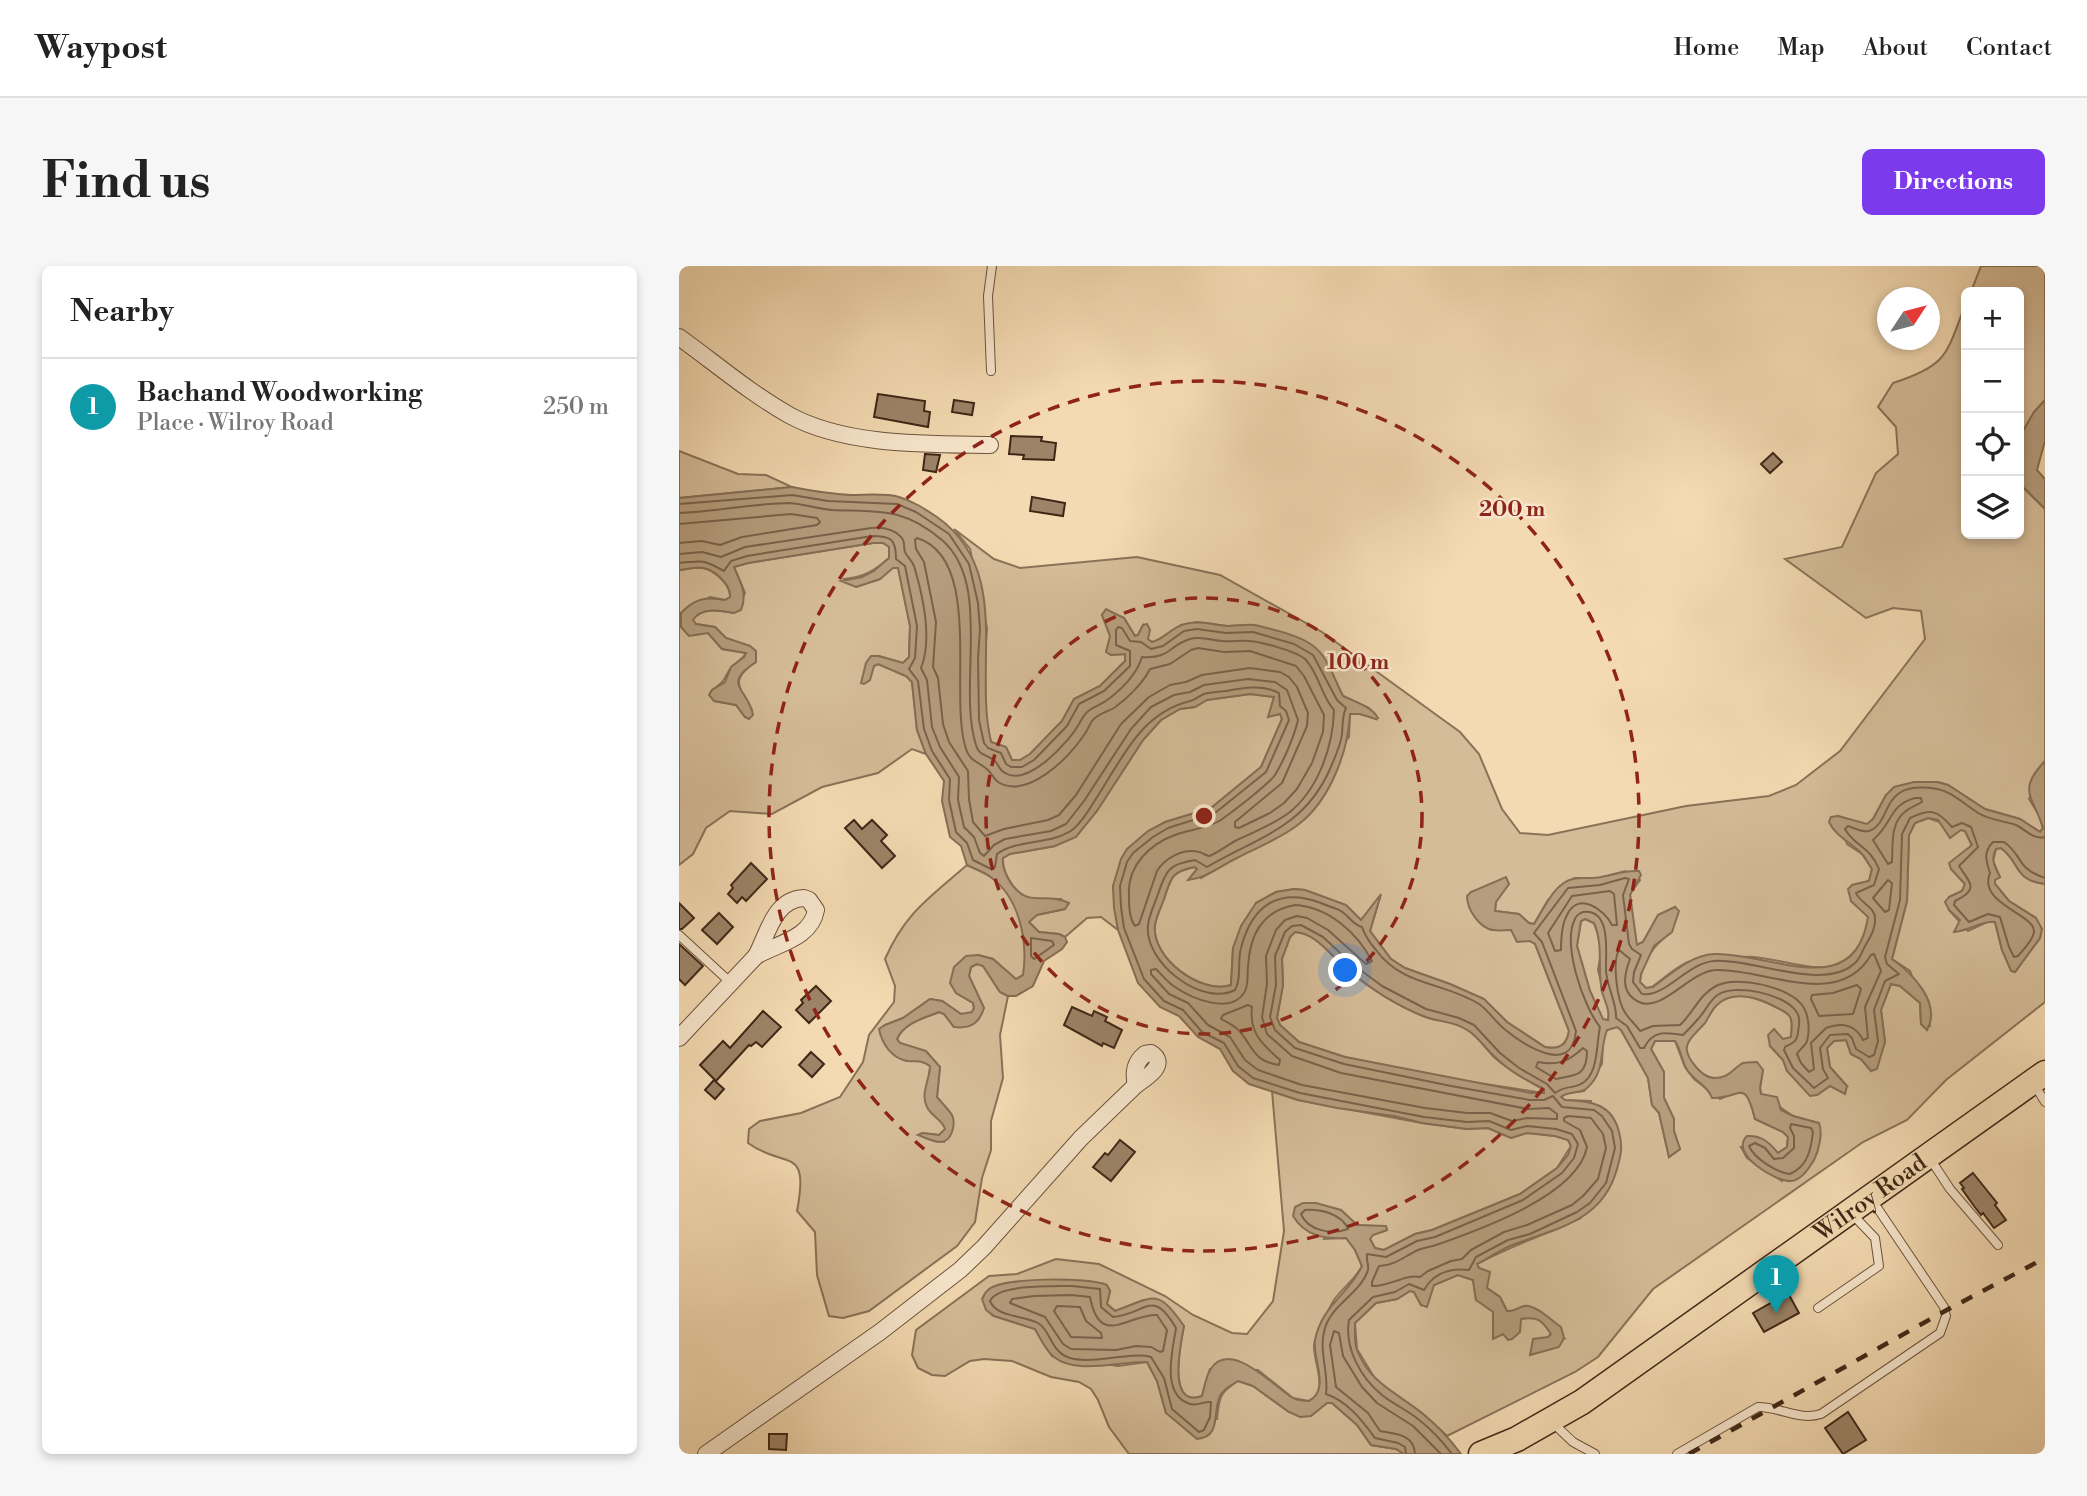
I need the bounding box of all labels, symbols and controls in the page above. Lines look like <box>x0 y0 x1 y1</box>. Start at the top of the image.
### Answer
text: Waypost <box>35 28 167 69</box>
text: Home <box>1674 33 1739 63</box>
text: Map <box>1777 33 1825 63</box>
text: About <box>1863 33 1928 63</box>
text: Contact <box>1966 33 2052 63</box>
button: Directions <box>1862 149 2045 215</box>
text: Find us <box>42 152 211 213</box>
north arrow <box>1877 287 1940 350</box>
map controls <box>1961 287 2024 539</box>
button: + <box>1961 287 2024 350</box>
text: Nearby <box>70 293 174 331</box>
button: − <box>1961 350 2024 413</box>
text: Bachand Woodworking <box>137 377 423 409</box>
text: 1 <box>87 393 99 421</box>
text: 250 m <box>543 393 609 421</box>
text: Place · Wilroy Road <box>137 409 334 437</box>
button: locate <box>1961 413 2024 476</box>
button: layers <box>1961 476 2024 539</box>
text: 200 m <box>1479 497 1545 523</box>
text: 100 m <box>1327 650 1389 676</box>
centre of rings <box>1192 804 1216 828</box>
your location <box>1328 953 1362 987</box>
street label: Wilroy Road <box>1807 1148 1933 1249</box>
pin: 1 <box>1753 1255 1799 1313</box>

